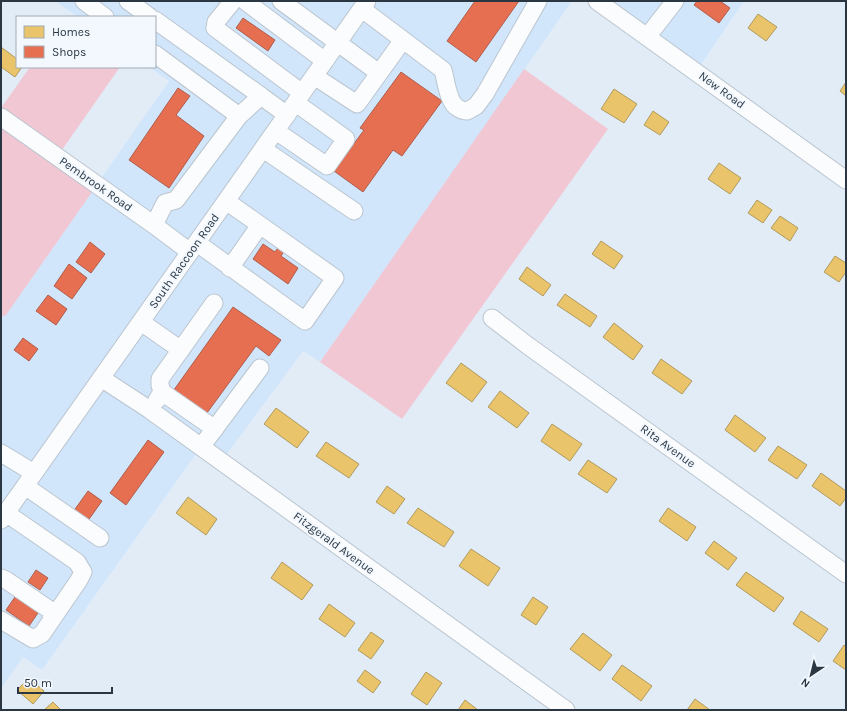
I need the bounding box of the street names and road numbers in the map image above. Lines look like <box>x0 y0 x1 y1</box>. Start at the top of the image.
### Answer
street label: New Road <box>696 69 748 111</box>
street label: Pembrook Road <box>57 154 135 214</box>
street label: South Raccoon Road <box>146 211 222 311</box>
street label: Rita Avenue <box>638 421 698 471</box>
street label: Fitzgerald Avenue <box>291 509 377 577</box>

